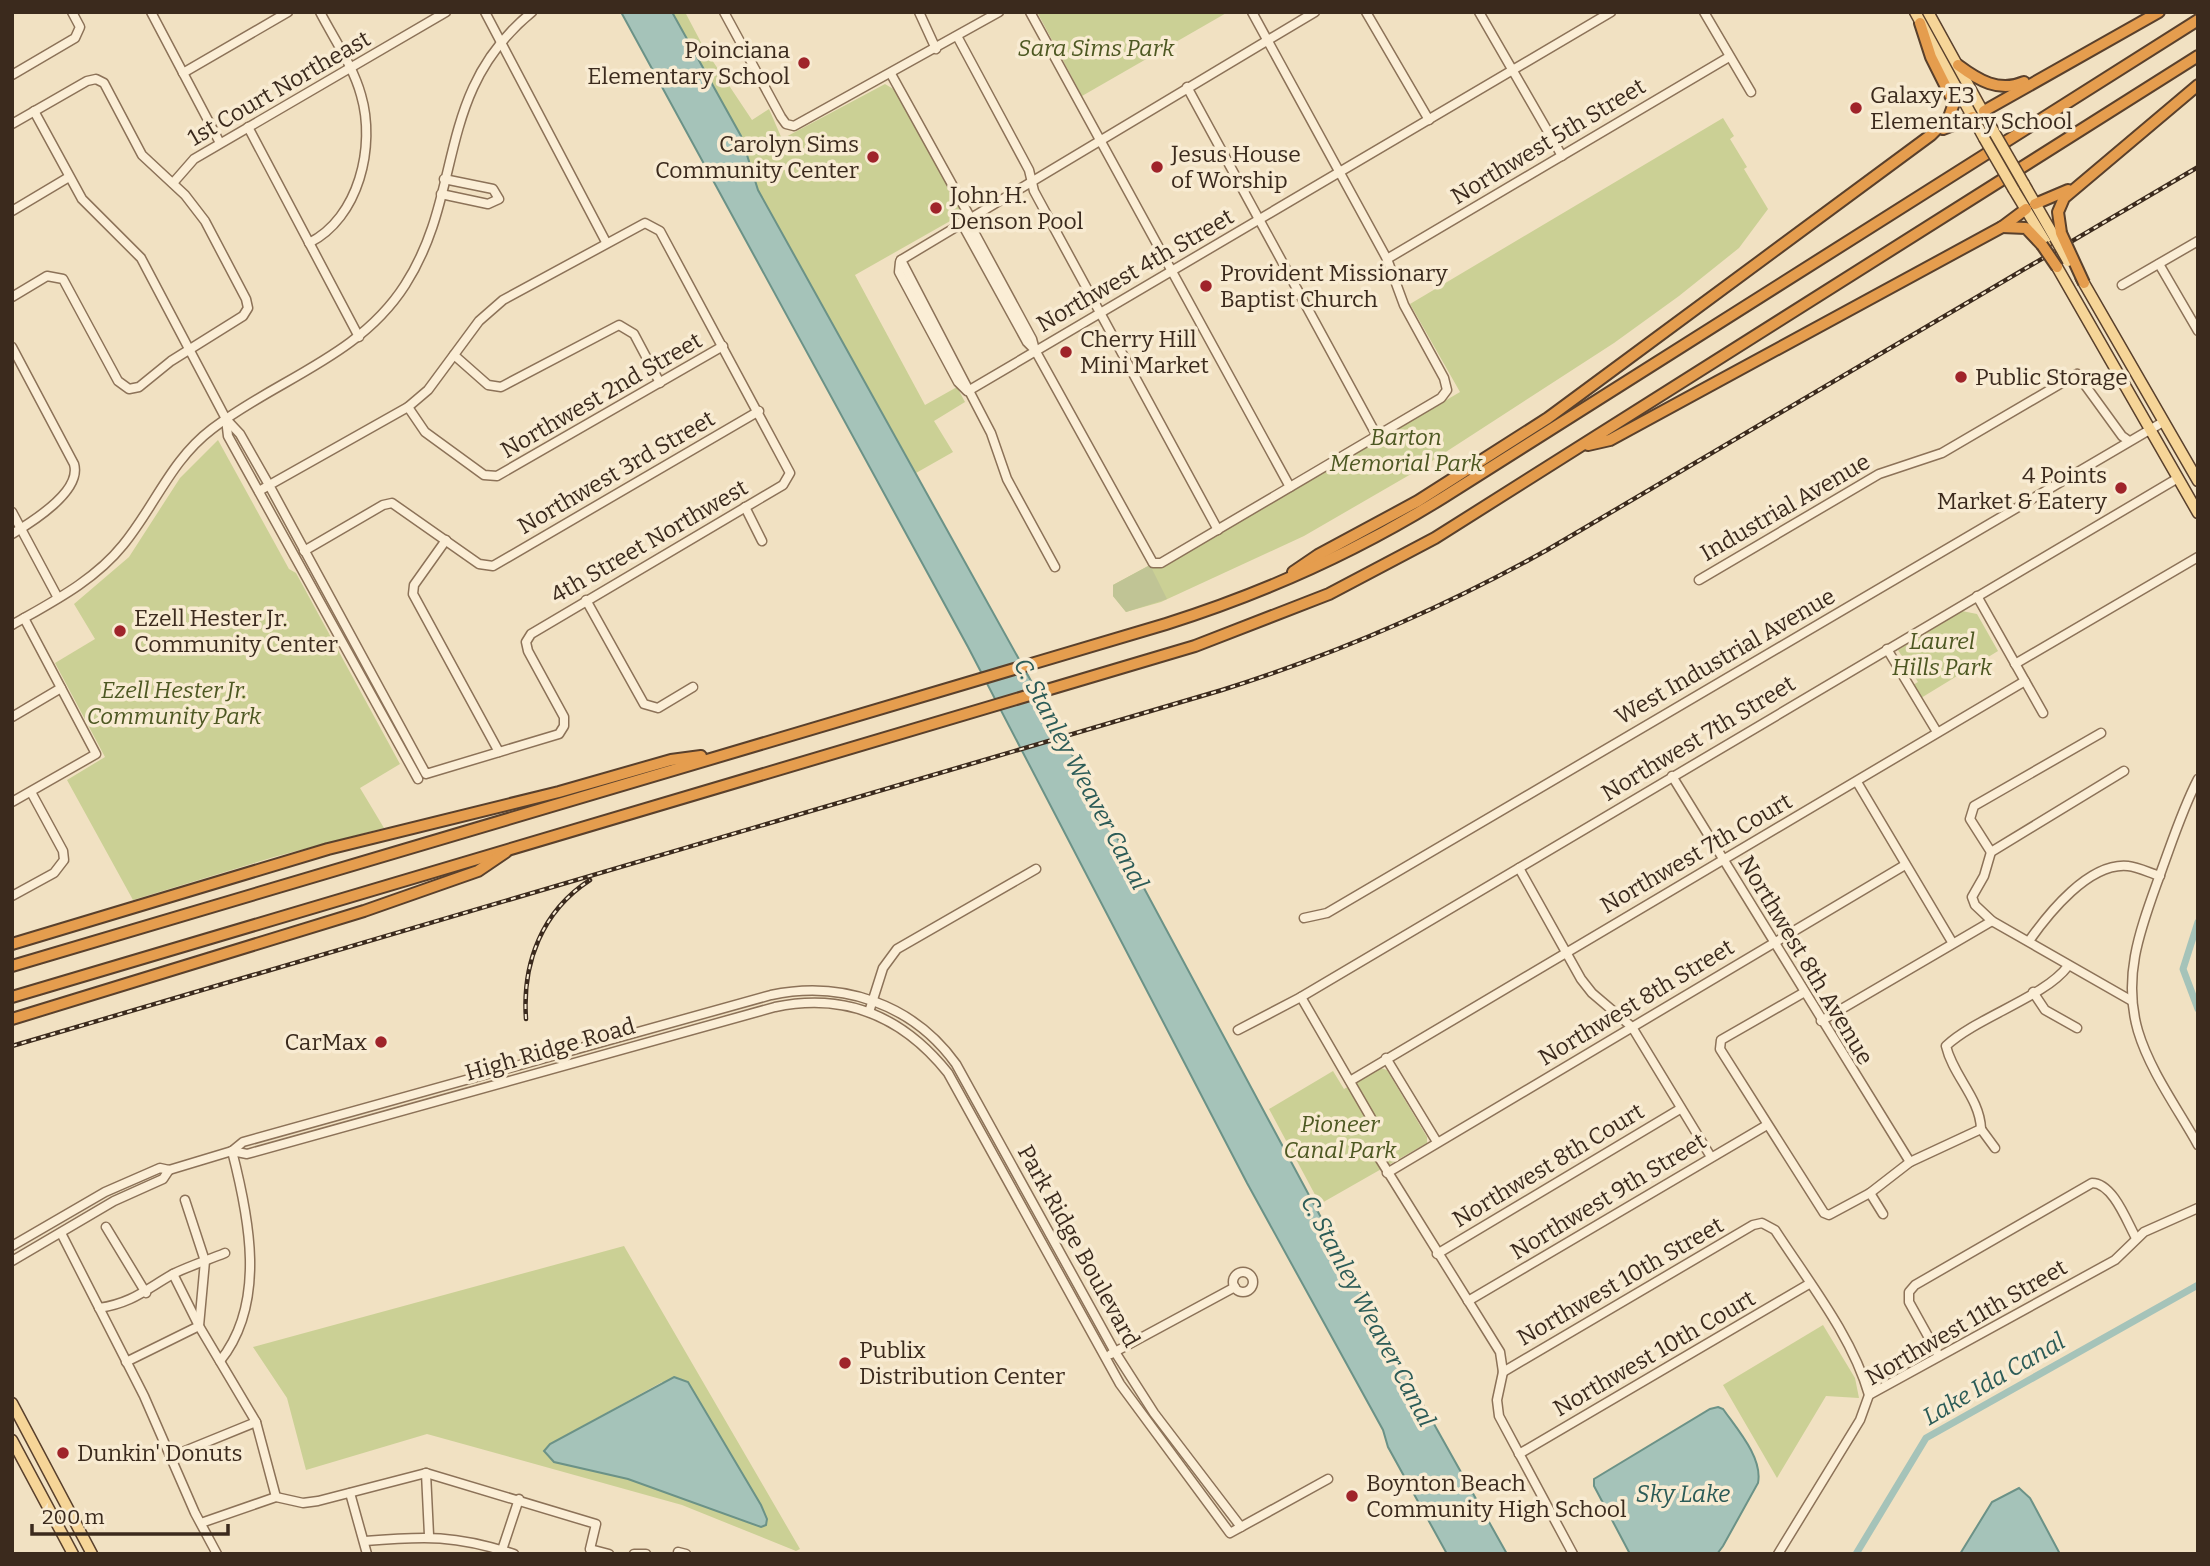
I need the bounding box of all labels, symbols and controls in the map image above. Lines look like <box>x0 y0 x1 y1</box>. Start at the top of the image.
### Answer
street label: 1st Court Northeast <box>183 24 375 152</box>
park label: Sara Sims Park <box>1018 34 1175 62</box>
place label: Poinciana Elementary School <box>587 36 790 90</box>
marker: Poinciana Elementary School <box>796 55 812 71</box>
street label: Northwest 5th Street <box>1446 72 1650 210</box>
place label: Galaxy E3 Elementary School <box>1870 81 2073 135</box>
marker: Galaxy E3 Elementary School <box>1848 100 1864 116</box>
place label: Carolyn Sims Community Center <box>655 130 859 184</box>
place label: Jesus House of Worship <box>1170 140 1301 194</box>
marker: Carolyn Sims Community Center <box>865 149 881 165</box>
marker: Jesus House of Worship <box>1149 159 1165 175</box>
place label: John H. Denson Pool <box>949 181 1084 235</box>
marker: John H. Denson Pool <box>928 200 944 216</box>
street label: Northwest 4th Street <box>1031 202 1239 338</box>
place label: Provident Missionary Baptist Church <box>1220 259 1448 313</box>
marker: Provident Missionary Baptist Church <box>1198 278 1214 294</box>
place label: Cherry Hill Mini Market <box>1080 325 1209 379</box>
street label: Northwest 2nd Street <box>495 326 707 464</box>
marker: Cherry Hill Mini Market <box>1058 344 1074 360</box>
place label: Public Storage <box>1975 363 2128 391</box>
marker: Public Storage <box>1953 369 1969 385</box>
street label: Northwest 3rd Street <box>512 404 720 540</box>
park label: Barton Memorial Park <box>1330 423 1483 477</box>
street label: Industrial Avenue <box>1695 447 1875 567</box>
place label: 4 Points Market & Eatery <box>1937 461 2108 515</box>
street label: 4th Street Northwest <box>545 473 753 609</box>
marker: 4 Points Market & Eatery <box>2113 480 2129 496</box>
street label: West Industrial Avenue <box>1610 582 1840 730</box>
place label: Ezell Hester Jr. Community Center <box>134 604 338 658</box>
marker: Ezell Hester Jr. Community Center <box>112 623 128 639</box>
park label: Laurel Hills Park <box>1892 627 1993 681</box>
water label: C. Stanley Weaver Canal <box>1008 653 1154 895</box>
street label: Northwest 7th Street <box>1596 669 1800 807</box>
park label: Ezell Hester Jr. Community Park <box>87 676 262 730</box>
street label: Northwest 7th Court <box>1595 787 1797 919</box>
street label: Northwest 8th Avenue <box>1732 850 1880 1070</box>
street label: Northwest 8th Street <box>1533 933 1739 1071</box>
street label: High Ridge Road <box>462 1011 639 1087</box>
place label: CarMax <box>284 1028 367 1056</box>
marker: CarMax <box>373 1034 389 1050</box>
street label: Northwest 8th Court <box>1447 1097 1649 1233</box>
park label: Pioneer Canal Park <box>1284 1110 1397 1164</box>
street label: Northwest 9th Street <box>1505 1127 1711 1265</box>
street label: Park Ridge Boulevard <box>1012 1140 1146 1352</box>
water label: C. Stanley Weaver Canal <box>1295 1190 1441 1432</box>
street label: Northwest 10th Street <box>1512 1210 1728 1352</box>
street label: Northwest 11th Street <box>1860 1253 2072 1391</box>
street label: Northwest 10th Court <box>1548 1284 1760 1422</box>
water label: Lake Ida Canal <box>1918 1327 2070 1431</box>
place label: Publix Distribution Center <box>859 1336 1065 1390</box>
marker: Publix Distribution Center <box>837 1355 853 1371</box>
place label: Dunkin' Donuts <box>77 1439 242 1467</box>
marker: Dunkin' Donuts <box>55 1445 71 1461</box>
place label: Boynton Beach Community High School <box>1366 1469 1627 1523</box>
water label: Sky Lake <box>1636 1480 1730 1508</box>
marker: Boynton Beach Community High School <box>1344 1488 1360 1504</box>
scale bar <box>32 1492 228 1536</box>
text: 200 m <box>42 1504 105 1530</box>

